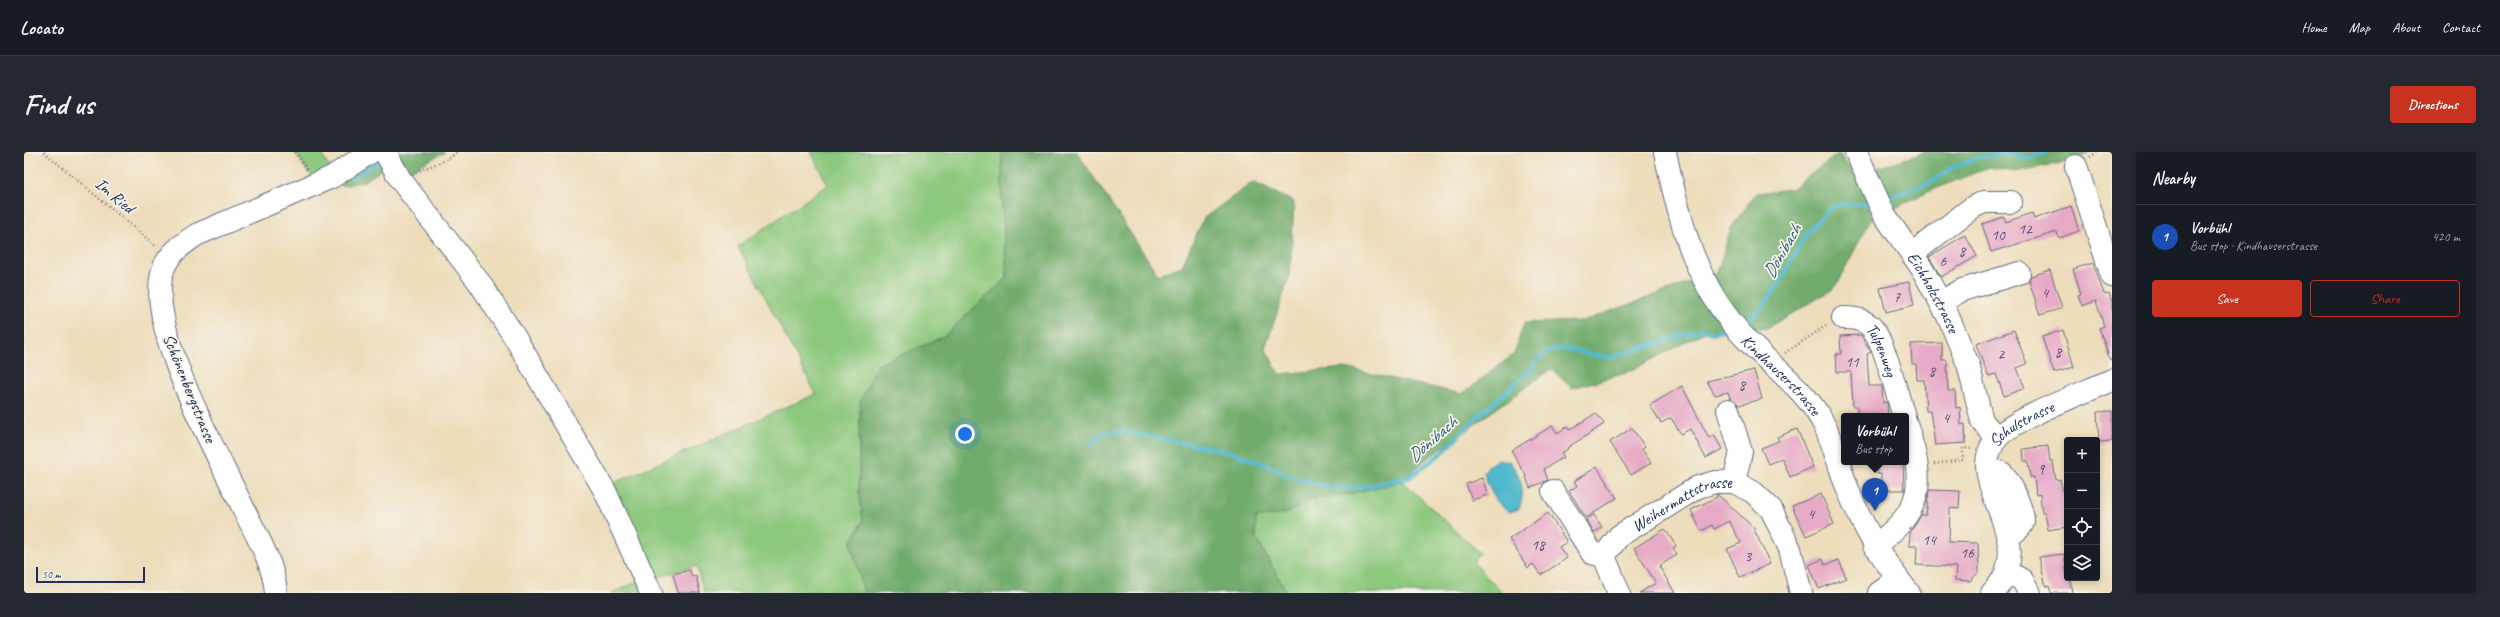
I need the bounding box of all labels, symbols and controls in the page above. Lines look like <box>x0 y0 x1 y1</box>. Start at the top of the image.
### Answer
text: Locato <box>20 16 63 40</box>
text: Home <box>2301 19 2327 36</box>
text: Map <box>2349 19 2370 36</box>
text: About <box>2392 19 2420 36</box>
text: Contact <box>2442 19 2480 36</box>
button: Directions <box>2390 86 2476 123</box>
text: Find us <box>24 87 94 122</box>
text: Nearby <box>2152 168 2195 189</box>
street label: Im Ried <box>91 173 141 220</box>
water label: Dönibach <box>1758 219 1807 282</box>
text: Vorbühl <box>2190 219 2230 238</box>
house number: 12 <box>2018 220 2033 239</box>
house number: 10 <box>1991 226 2006 245</box>
text: 1 <box>2162 229 2168 245</box>
text: 420 m <box>2432 229 2460 245</box>
text: Bus stop · Kindhauserstrasse <box>2190 238 2317 254</box>
house number: 8 <box>1959 242 1967 261</box>
street label: Eichholzstrasse <box>1902 248 1964 337</box>
house number: 6 <box>1940 252 1948 271</box>
button: Save <box>2152 280 2302 317</box>
button: Share <box>2310 280 2460 317</box>
house number: 4 <box>2042 284 2050 303</box>
house number: 7 <box>1894 288 1902 307</box>
street label: Tulpenweg <box>1861 319 1902 381</box>
street label: Kindhauserstrasse <box>1736 330 1827 421</box>
street label: Schönenbergstrasse <box>158 331 221 447</box>
house number: 8 <box>2055 343 2063 362</box>
house number: 2 <box>1998 345 2006 364</box>
house number: 11 <box>1845 353 1860 372</box>
house number: 8 <box>1929 362 1937 381</box>
house number: 8 <box>1739 376 1747 395</box>
street label: Schulstrasse <box>1984 396 2058 451</box>
house number: 4 <box>1943 409 1951 428</box>
water label: Dönibach <box>1403 410 1462 466</box>
popup <box>1841 413 1909 465</box>
text: Vorbühl <box>1855 422 1895 441</box>
your location <box>955 424 975 444</box>
map controls <box>2064 437 2100 581</box>
button: + <box>2064 437 2100 473</box>
text: Bus stop <box>1855 441 1893 457</box>
house number: 9 <box>2038 460 2046 479</box>
street label: Weihermattstrasse <box>1628 472 1733 537</box>
button: − <box>2064 473 2100 509</box>
pin: 1 <box>1862 478 1888 511</box>
house number: 4 <box>1808 505 1816 524</box>
button: locate <box>2064 509 2100 545</box>
house number: 14 <box>1922 531 1937 550</box>
house number: 18 <box>1531 536 1546 555</box>
house number: 16 <box>1960 544 1975 563</box>
button: layers <box>2064 545 2100 581</box>
house number: 3 <box>1745 547 1753 566</box>
scale bar <box>36 565 145 584</box>
text: 50 m <box>42 567 61 581</box>

